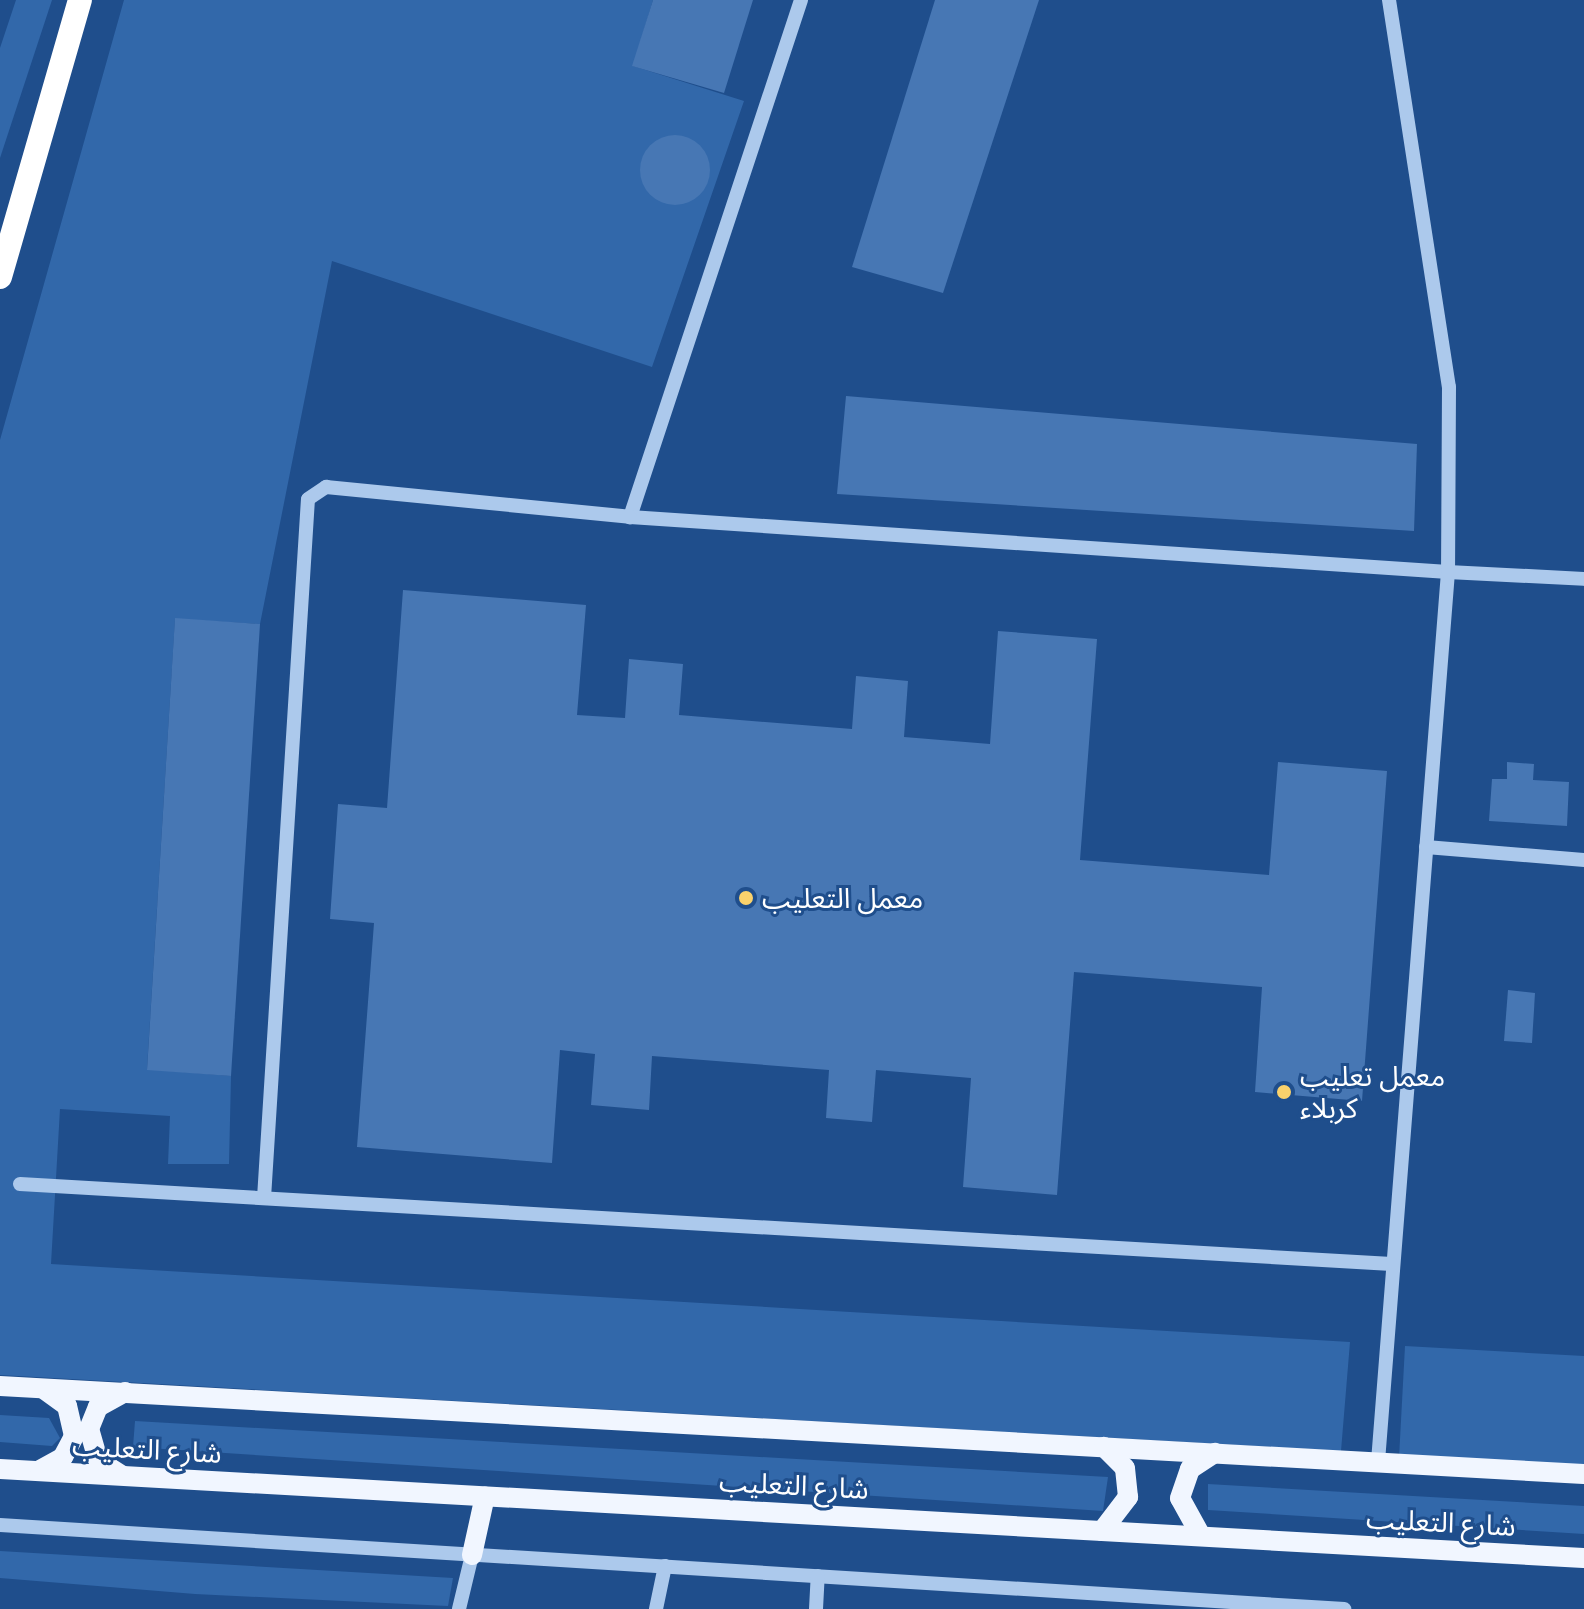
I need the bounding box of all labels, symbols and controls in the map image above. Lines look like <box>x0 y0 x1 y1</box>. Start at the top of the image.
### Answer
place label: معمل التعليب <box>762 881 923 915</box>
marker: معمل التعليب <box>737 889 755 907</box>
place label: معمل تعليب كربلاء <box>1300 1059 1445 1125</box>
marker: معمل تعليب كربلاء <box>1275 1083 1293 1101</box>
street label: شارع التعليب <box>71 1428 223 1470</box>
street label: شارع التعليب <box>718 1464 870 1506</box>
street label: شارع التعليب <box>1365 1501 1517 1543</box>

